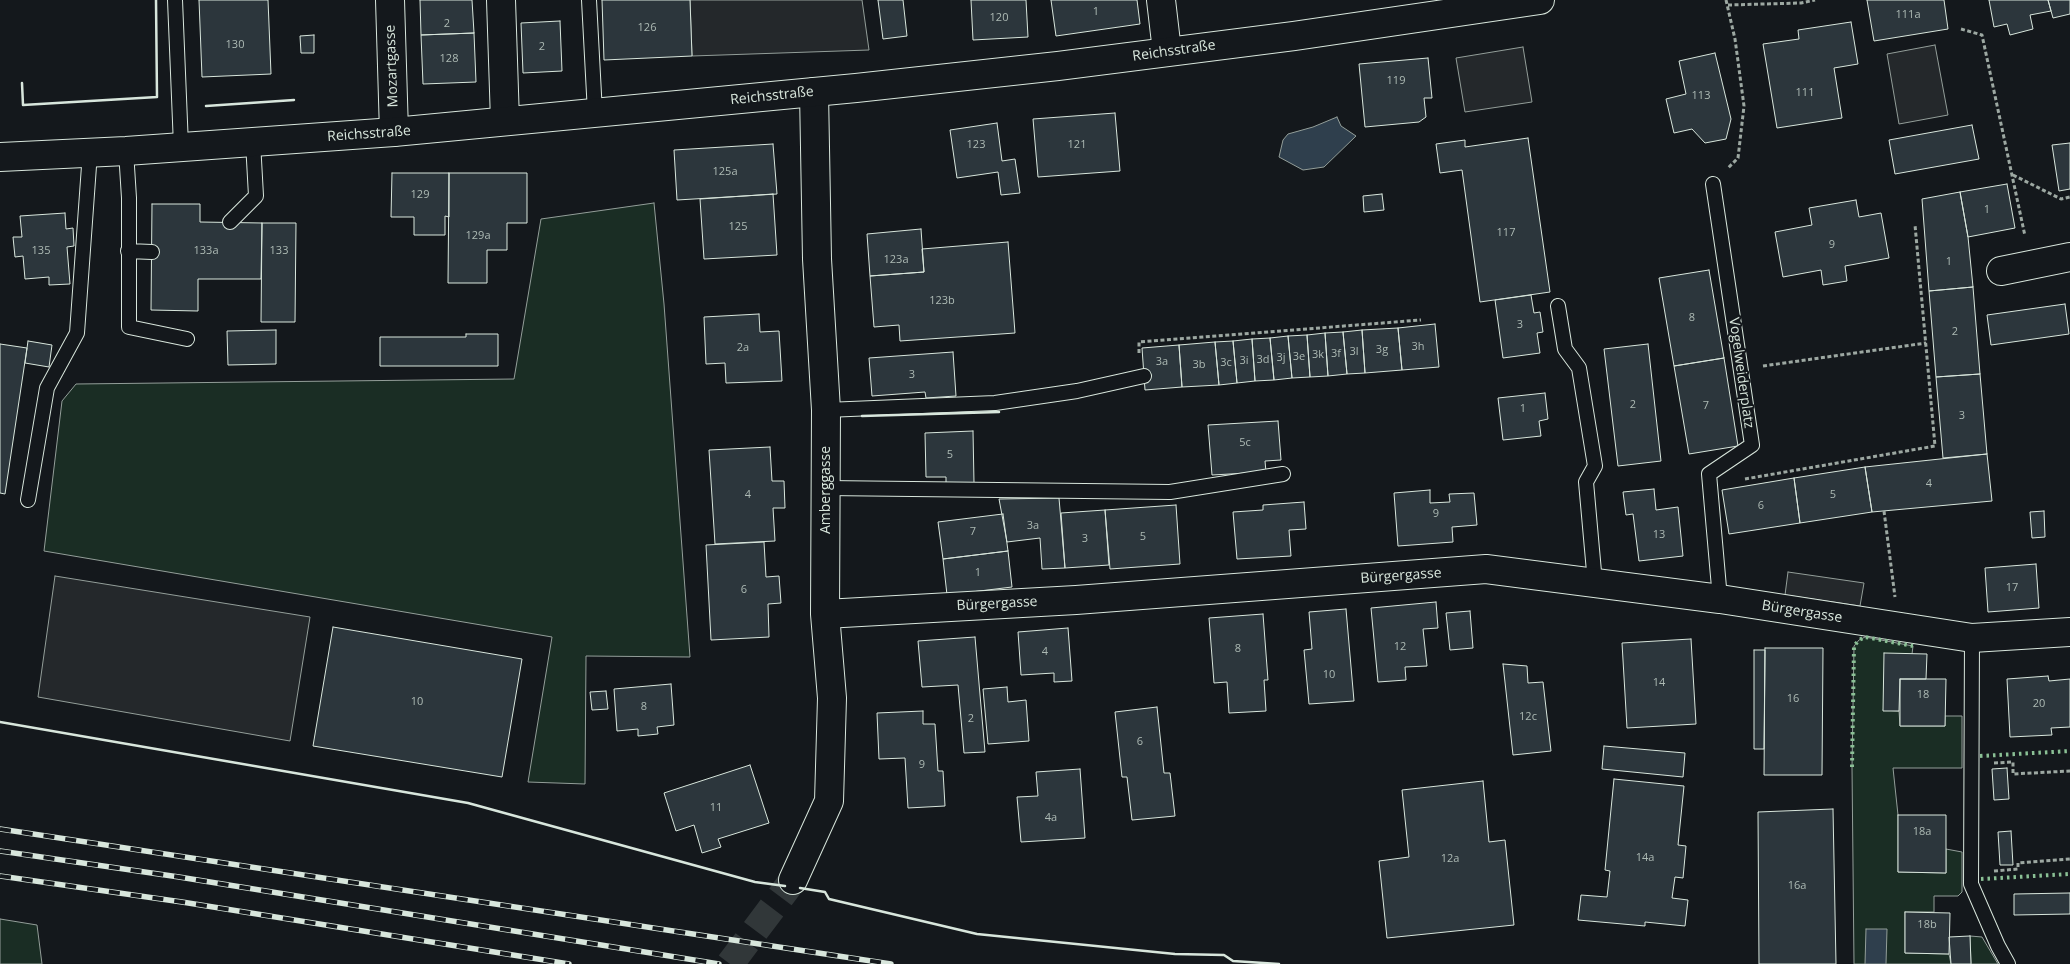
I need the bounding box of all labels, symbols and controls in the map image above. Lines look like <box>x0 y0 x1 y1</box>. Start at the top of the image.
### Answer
house number: 1 <box>1093 5 1099 19</box>
house number: 111a <box>1896 8 1920 22</box>
house number: 120 <box>990 11 1008 25</box>
house number: 2 <box>444 17 450 31</box>
house number: 126 <box>638 21 656 35</box>
street label: Mozartgasse <box>382 24 402 108</box>
street label: Reichsstraße <box>1131 37 1217 65</box>
house number: 130 <box>226 38 244 52</box>
house number: 2 <box>539 40 545 54</box>
house number: 128 <box>440 52 458 66</box>
house number: 119 <box>1387 74 1405 88</box>
street label: Reichsstraße <box>729 83 815 109</box>
house number: 111 <box>1796 86 1814 100</box>
house number: 113 <box>1692 89 1710 103</box>
street label: Reichsstraße <box>327 123 411 145</box>
house number: 123 <box>967 138 985 152</box>
house number: 121 <box>1068 138 1086 152</box>
house number: 125a <box>713 165 737 179</box>
house number: 129 <box>411 188 429 202</box>
house number: 1 <box>1984 203 1990 217</box>
house number: 125 <box>729 220 747 234</box>
house number: 117 <box>1497 226 1515 240</box>
house number: 129a <box>466 229 490 243</box>
house number: 9 <box>1829 238 1835 252</box>
house number: 135 <box>32 244 50 258</box>
house number: 133a <box>194 244 218 258</box>
house number: 133 <box>270 244 288 258</box>
house number: 123a <box>884 253 908 267</box>
house number: 1 <box>1946 255 1952 269</box>
house number: 123b <box>929 294 955 308</box>
house number: 8 <box>1689 311 1695 325</box>
street label: Vogelweiderplatz <box>1725 317 1757 429</box>
house number: 3 <box>1517 318 1523 332</box>
house number: 2 <box>1952 325 1958 339</box>
house number: 3h <box>1411 340 1425 354</box>
house number: 2a <box>737 341 749 355</box>
house number: 3g <box>1376 343 1388 357</box>
house number: 3l <box>1349 345 1359 359</box>
house number: 3f <box>1331 347 1341 361</box>
house number: 3k <box>1312 348 1324 362</box>
house number: 3e <box>1293 350 1305 364</box>
house number: 3j <box>1276 351 1286 365</box>
house number: 3d <box>1256 353 1270 367</box>
house number: 3i <box>1239 354 1249 368</box>
house number: 3a <box>1156 355 1168 369</box>
house number: 3c <box>1220 356 1232 370</box>
house number: 3b <box>1192 358 1206 372</box>
house number: 3 <box>909 368 915 382</box>
house number: 2 <box>1630 398 1636 412</box>
house number: 7 <box>1703 399 1709 413</box>
house number: 1 <box>1520 402 1526 416</box>
house number: 3 <box>1959 409 1965 423</box>
house number: 5c <box>1239 436 1251 450</box>
street label: Amberggasse <box>818 446 834 534</box>
house number: 5 <box>947 448 953 462</box>
house number: 4 <box>1926 477 1932 491</box>
house number: 4 <box>745 488 751 502</box>
house number: 5 <box>1830 488 1836 502</box>
house number: 6 <box>1758 499 1764 513</box>
house number: 9 <box>1433 507 1439 521</box>
house number: 3a <box>1027 519 1039 533</box>
house number: 7 <box>970 525 976 539</box>
house number: 13 <box>1653 528 1665 542</box>
house number: 5 <box>1140 530 1146 544</box>
house number: 3 <box>1082 532 1088 546</box>
street label: Bürgergasse <box>1360 565 1442 587</box>
house number: 1 <box>975 566 981 580</box>
house number: 17 <box>2006 581 2018 595</box>
house number: 6 <box>741 583 747 597</box>
street label: Bürgergasse <box>956 593 1038 615</box>
street label: Bürgergasse <box>1761 597 1843 627</box>
house number: 12 <box>1394 640 1406 654</box>
house number: 8 <box>1235 642 1241 656</box>
house number: 4 <box>1042 645 1048 659</box>
house number: 10 <box>1323 668 1335 682</box>
house number: 14 <box>1653 676 1665 690</box>
house number: 18 <box>1917 688 1929 702</box>
house number: 16 <box>1787 692 1799 706</box>
house number: 10 <box>411 695 423 709</box>
house number: 20 <box>2033 697 2045 711</box>
house number: 8 <box>641 700 647 714</box>
house number: 12c <box>1519 710 1537 724</box>
house number: 2 <box>968 712 974 726</box>
house number: 6 <box>1137 735 1143 749</box>
house number: 9 <box>919 758 925 772</box>
house number: 11 <box>710 801 722 815</box>
house number: 4a <box>1045 811 1057 825</box>
house number: 18a <box>1913 825 1931 839</box>
house number: 14a <box>1636 851 1654 865</box>
house number: 12a <box>1441 852 1459 866</box>
house number: 16a <box>1788 879 1806 893</box>
house number: 18b <box>1917 918 1937 932</box>

